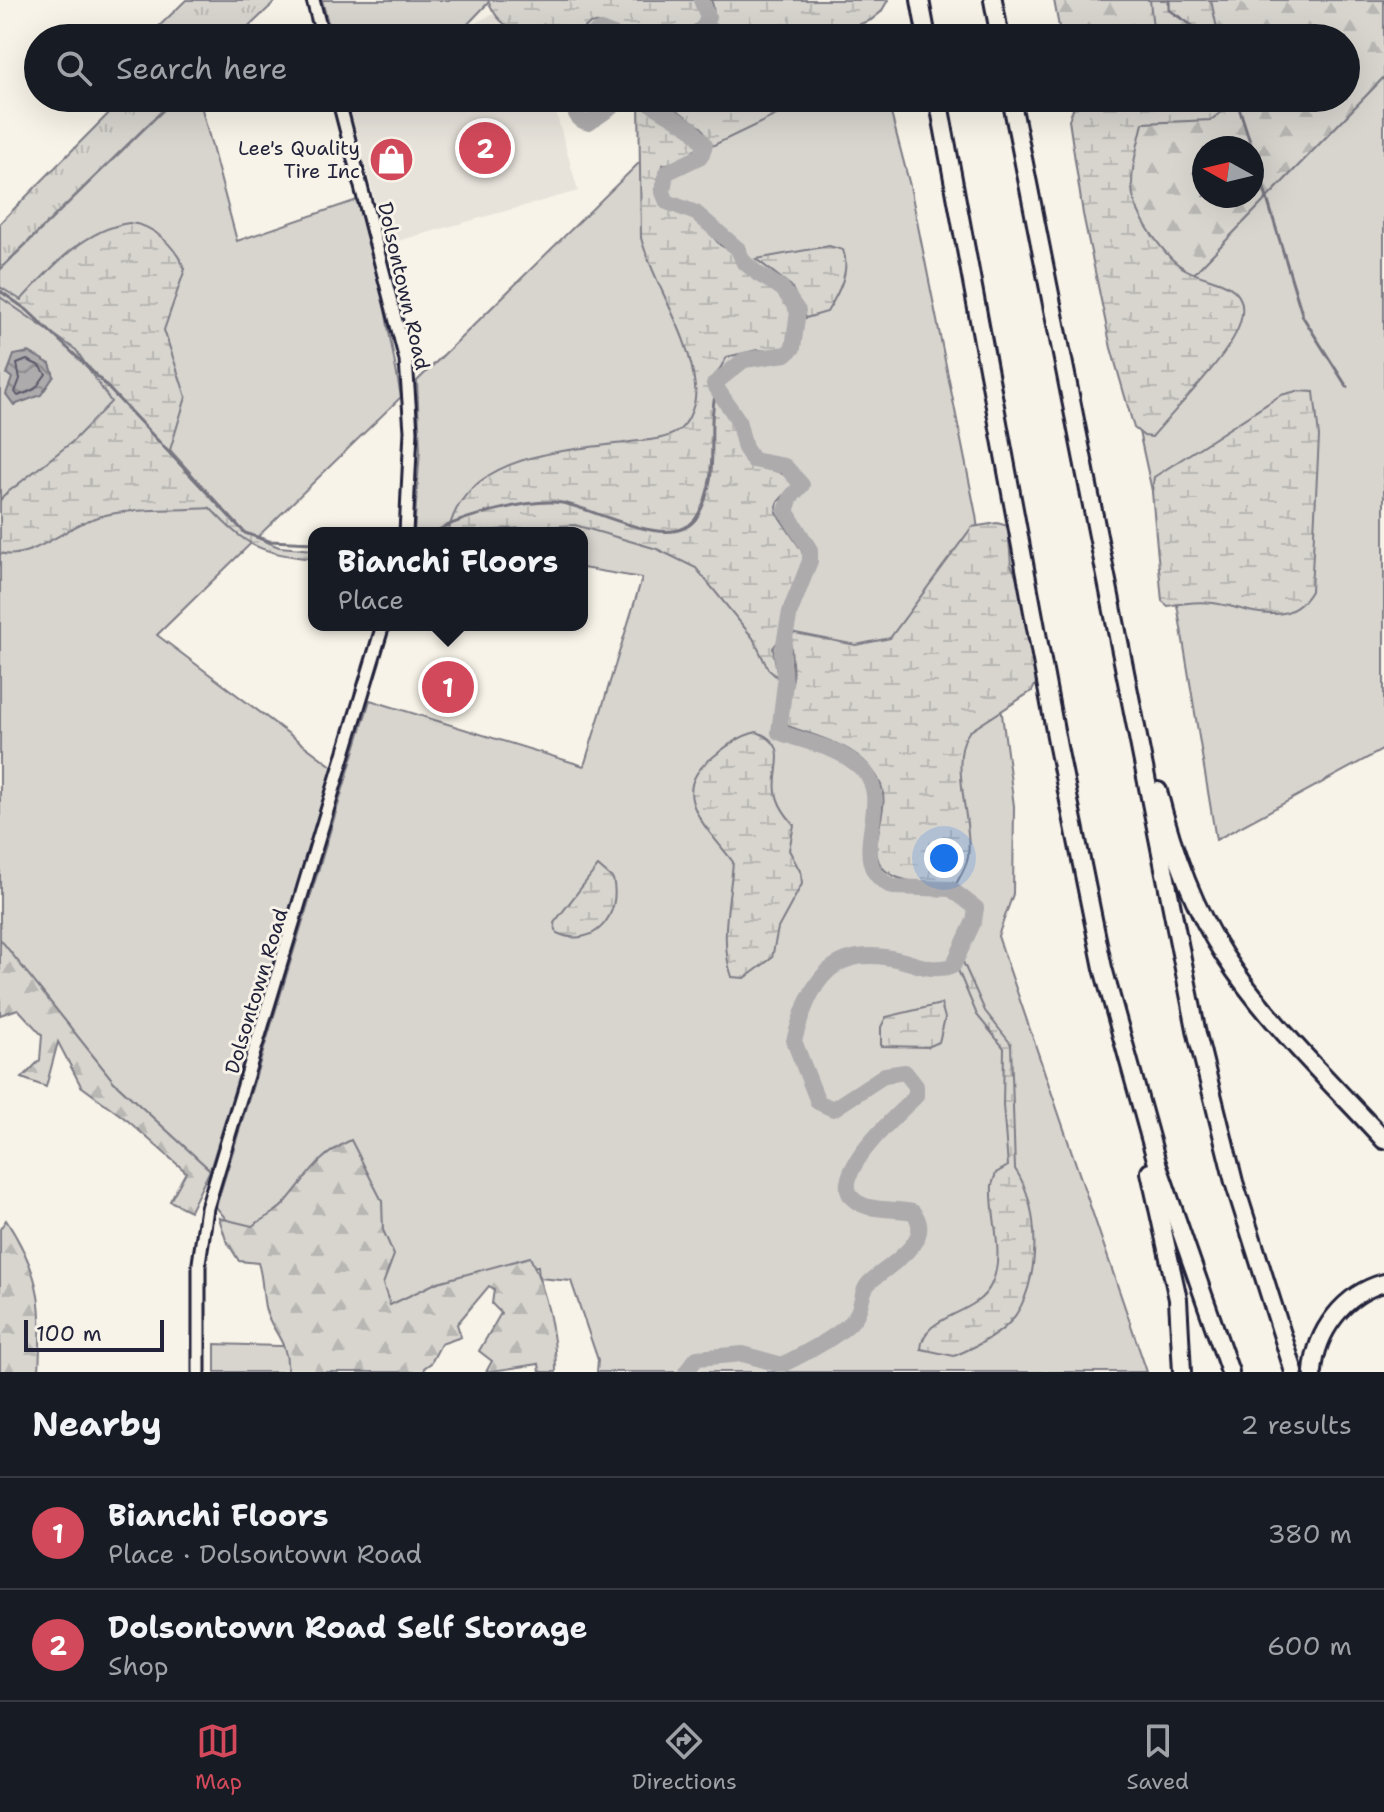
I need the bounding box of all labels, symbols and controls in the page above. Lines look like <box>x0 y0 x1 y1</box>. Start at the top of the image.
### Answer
search box <box>24 24 1360 112</box>
icon: search <box>52 46 96 90</box>
text: Search here <box>116 48 287 89</box>
pin: 2 <box>459 118 511 178</box>
place label: Lee's Quality Tire Inc <box>238 135 360 184</box>
shop icon: Lee's Quality Tire Inc <box>367 136 415 184</box>
north arrow <box>1192 136 1264 208</box>
street label: Dolsontown Road <box>372 200 436 373</box>
popup <box>308 527 588 631</box>
text: Bianchi Floors <box>338 541 558 582</box>
text: Place <box>338 582 404 617</box>
pin: 1 <box>422 657 474 717</box>
your location <box>924 838 964 878</box>
street label: Dolsontown Road <box>219 905 294 1077</box>
scale bar <box>24 1316 164 1352</box>
text: 100 m <box>36 1319 102 1348</box>
text: Nearby <box>32 1401 162 1447</box>
text: 2 results <box>1240 1407 1352 1442</box>
text: Bianchi Floors <box>108 1495 329 1536</box>
text: 1 <box>52 1516 64 1551</box>
text: 380 m <box>1267 1516 1352 1551</box>
text: Place · Dolsontown Road <box>108 1536 422 1571</box>
text: Dolsontown Road Self Storage <box>108 1607 588 1648</box>
text: 2 <box>49 1628 67 1663</box>
text: 600 m <box>1267 1628 1352 1663</box>
text: Shop <box>108 1648 169 1683</box>
tab: Map <box>195 1719 242 1796</box>
tab: Directions <box>632 1719 737 1796</box>
tab: Saved <box>1127 1719 1189 1796</box>

